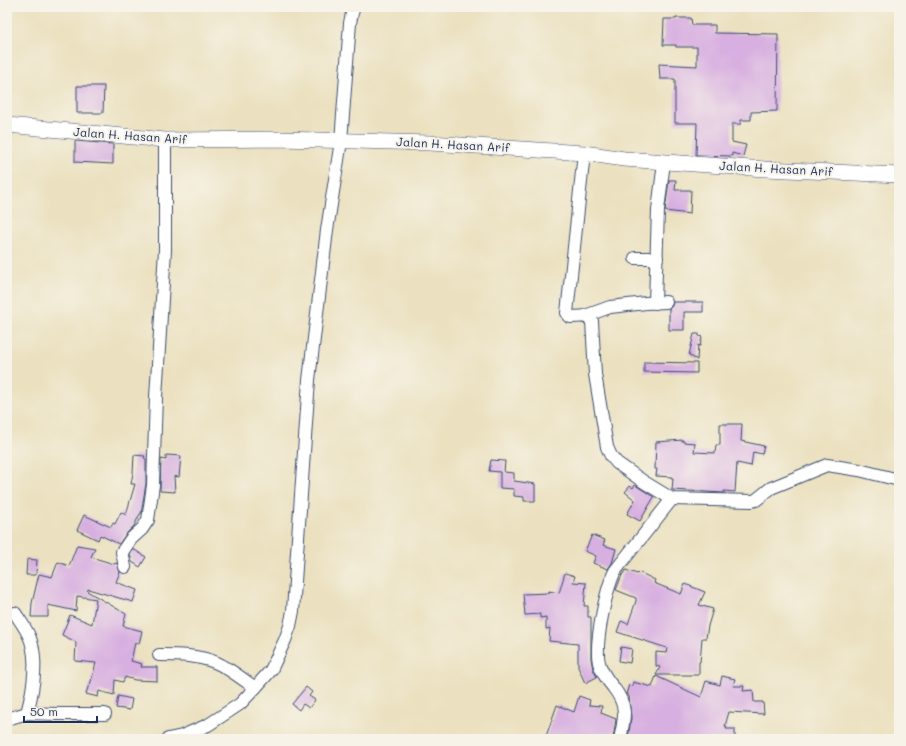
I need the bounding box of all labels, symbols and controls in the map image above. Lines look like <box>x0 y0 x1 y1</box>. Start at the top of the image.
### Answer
street label: Jalan H. Hasan Arif <box>73 123 188 147</box>
street label: Jalan H. Hasan Arif <box>396 133 510 155</box>
street label: Jalan H. Hasan Arif <box>719 157 833 179</box>
scale bar <box>24 698 97 724</box>
text: 50 m <box>30 703 58 719</box>

